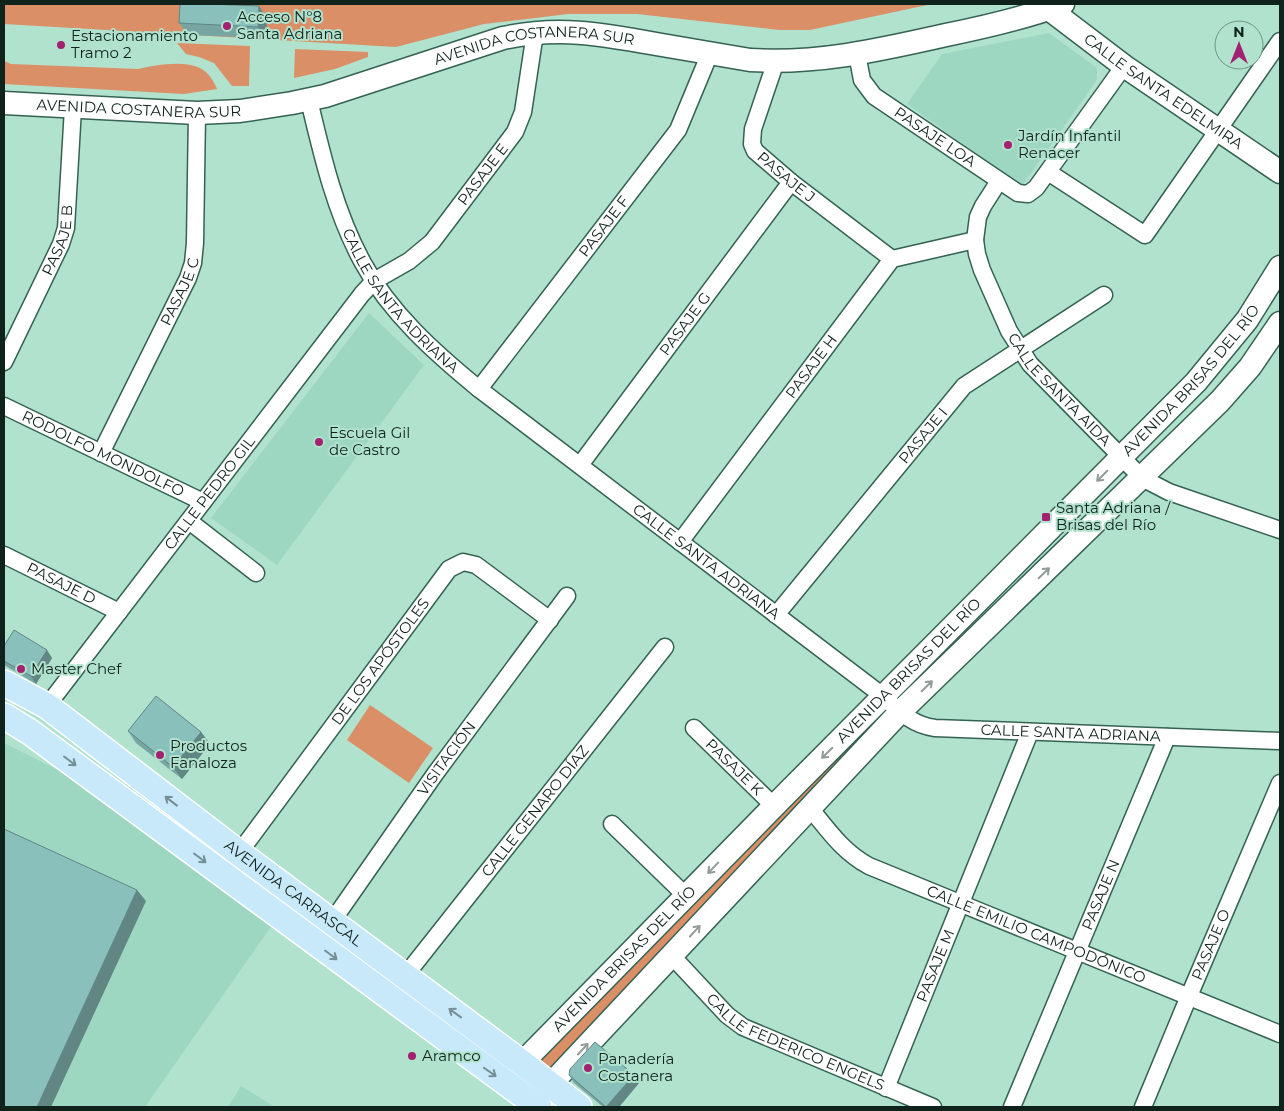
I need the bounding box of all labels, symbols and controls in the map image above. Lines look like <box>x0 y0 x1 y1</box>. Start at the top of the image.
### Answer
place label: Acceso N°8 Santa Adriana <box>237 7 342 43</box>
marker: Acceso N°8 Santa Adriana <box>221 20 233 32</box>
north arrow <box>1214 20 1264 70</box>
street label: AVENIDA COSTANERA SUR <box>431 22 636 69</box>
place label: Estacionamiento Tramo 2 <box>71 26 198 62</box>
street label: CALLE SANTA EDELMIRA <box>1081 30 1247 154</box>
marker: Estacionamiento Tramo 2 <box>55 39 67 51</box>
street label: AVENIDA COSTANERA SUR <box>36 95 242 122</box>
street label: PASAJE LOA <box>891 102 980 171</box>
place label: Jardín Infantil Renacer <box>1017 126 1121 162</box>
street label: PASAJE E <box>453 139 512 209</box>
marker: Jardín Infantil Renacer <box>1002 139 1014 151</box>
street label: PASAJE J <box>753 147 819 206</box>
street label: PASAJE F <box>574 192 633 261</box>
street label: PASAJE B <box>37 204 76 279</box>
street label: CALLE SANTA ADRIANA <box>339 225 463 377</box>
street label: PASAJE C <box>156 256 203 329</box>
street label: PASAJE G <box>655 288 715 359</box>
street label: AVENIDA BRISAS DEL RÍO <box>1118 301 1263 460</box>
street label: CALLE SANTA AIDA <box>1004 329 1115 450</box>
street label: PASAJE H <box>781 331 841 402</box>
street label: PASAJE I <box>894 403 951 467</box>
street label: RODOLFO MONDOLFO <box>19 406 188 501</box>
place label: Escuela Gil de Castro <box>329 423 410 459</box>
street label: CALLE PEDRO GIL <box>160 432 259 553</box>
marker: Escuela Gil de Castro <box>313 436 325 448</box>
one-way arrow <box>1096 470 1108 482</box>
place label: Santa Adriana / Brisas del Río <box>1056 498 1171 534</box>
street label: CALLE SANTA ADRIANA <box>629 499 784 623</box>
marker: Santa Adriana / Brisas del Río <box>1040 511 1052 523</box>
street label: PASAJE D <box>24 558 99 608</box>
one-way arrow <box>1037 567 1050 579</box>
street label: DE LOS APÓSTOLES <box>327 594 433 729</box>
street label: AVENIDA BRISAS DEL RÍO <box>832 594 985 747</box>
place label: Master Chef <box>31 659 122 678</box>
marker: Master Chef <box>15 663 27 675</box>
one-way arrow <box>921 680 933 692</box>
street label: VISITACIÓN <box>413 718 480 799</box>
street label: CALLE SANTA ADRIANA <box>980 720 1161 746</box>
street label: PASAJE K <box>702 734 768 799</box>
place label: Productos Fanaloza <box>170 736 247 772</box>
street label: CALLE GENARO DÍAZ <box>477 741 593 880</box>
one-way arrow <box>821 746 833 759</box>
marker: Productos Fanaloza <box>154 749 166 761</box>
one-way arrow <box>63 756 77 766</box>
one-way arrow <box>164 796 177 807</box>
street label: AVENIDA CARRASCAL <box>221 835 366 950</box>
one-way arrow <box>193 853 207 863</box>
street label: PASAJE N <box>1077 857 1124 933</box>
one-way arrow <box>707 862 719 875</box>
street label: AVENIDA BRISAS DEL RÍO <box>548 881 700 1036</box>
street label: CALLE EMILIO CAMPODÓNICO <box>924 881 1149 987</box>
street label: PASAJE O <box>1187 906 1234 983</box>
one-way arrow <box>689 925 701 938</box>
street label: PASAJE M <box>912 926 958 1005</box>
one-way arrow <box>324 949 337 960</box>
street label: CALLE FEDERICO ENGELS <box>703 989 888 1095</box>
one-way arrow <box>448 1008 462 1018</box>
one-way arrow <box>577 1043 589 1056</box>
place label: Aramco <box>422 1046 481 1065</box>
place label: Panadería Costanera <box>598 1049 674 1085</box>
marker: Aramco <box>406 1050 418 1062</box>
marker: Panadería Costanera <box>582 1062 594 1074</box>
one-way arrow <box>483 1067 497 1077</box>

